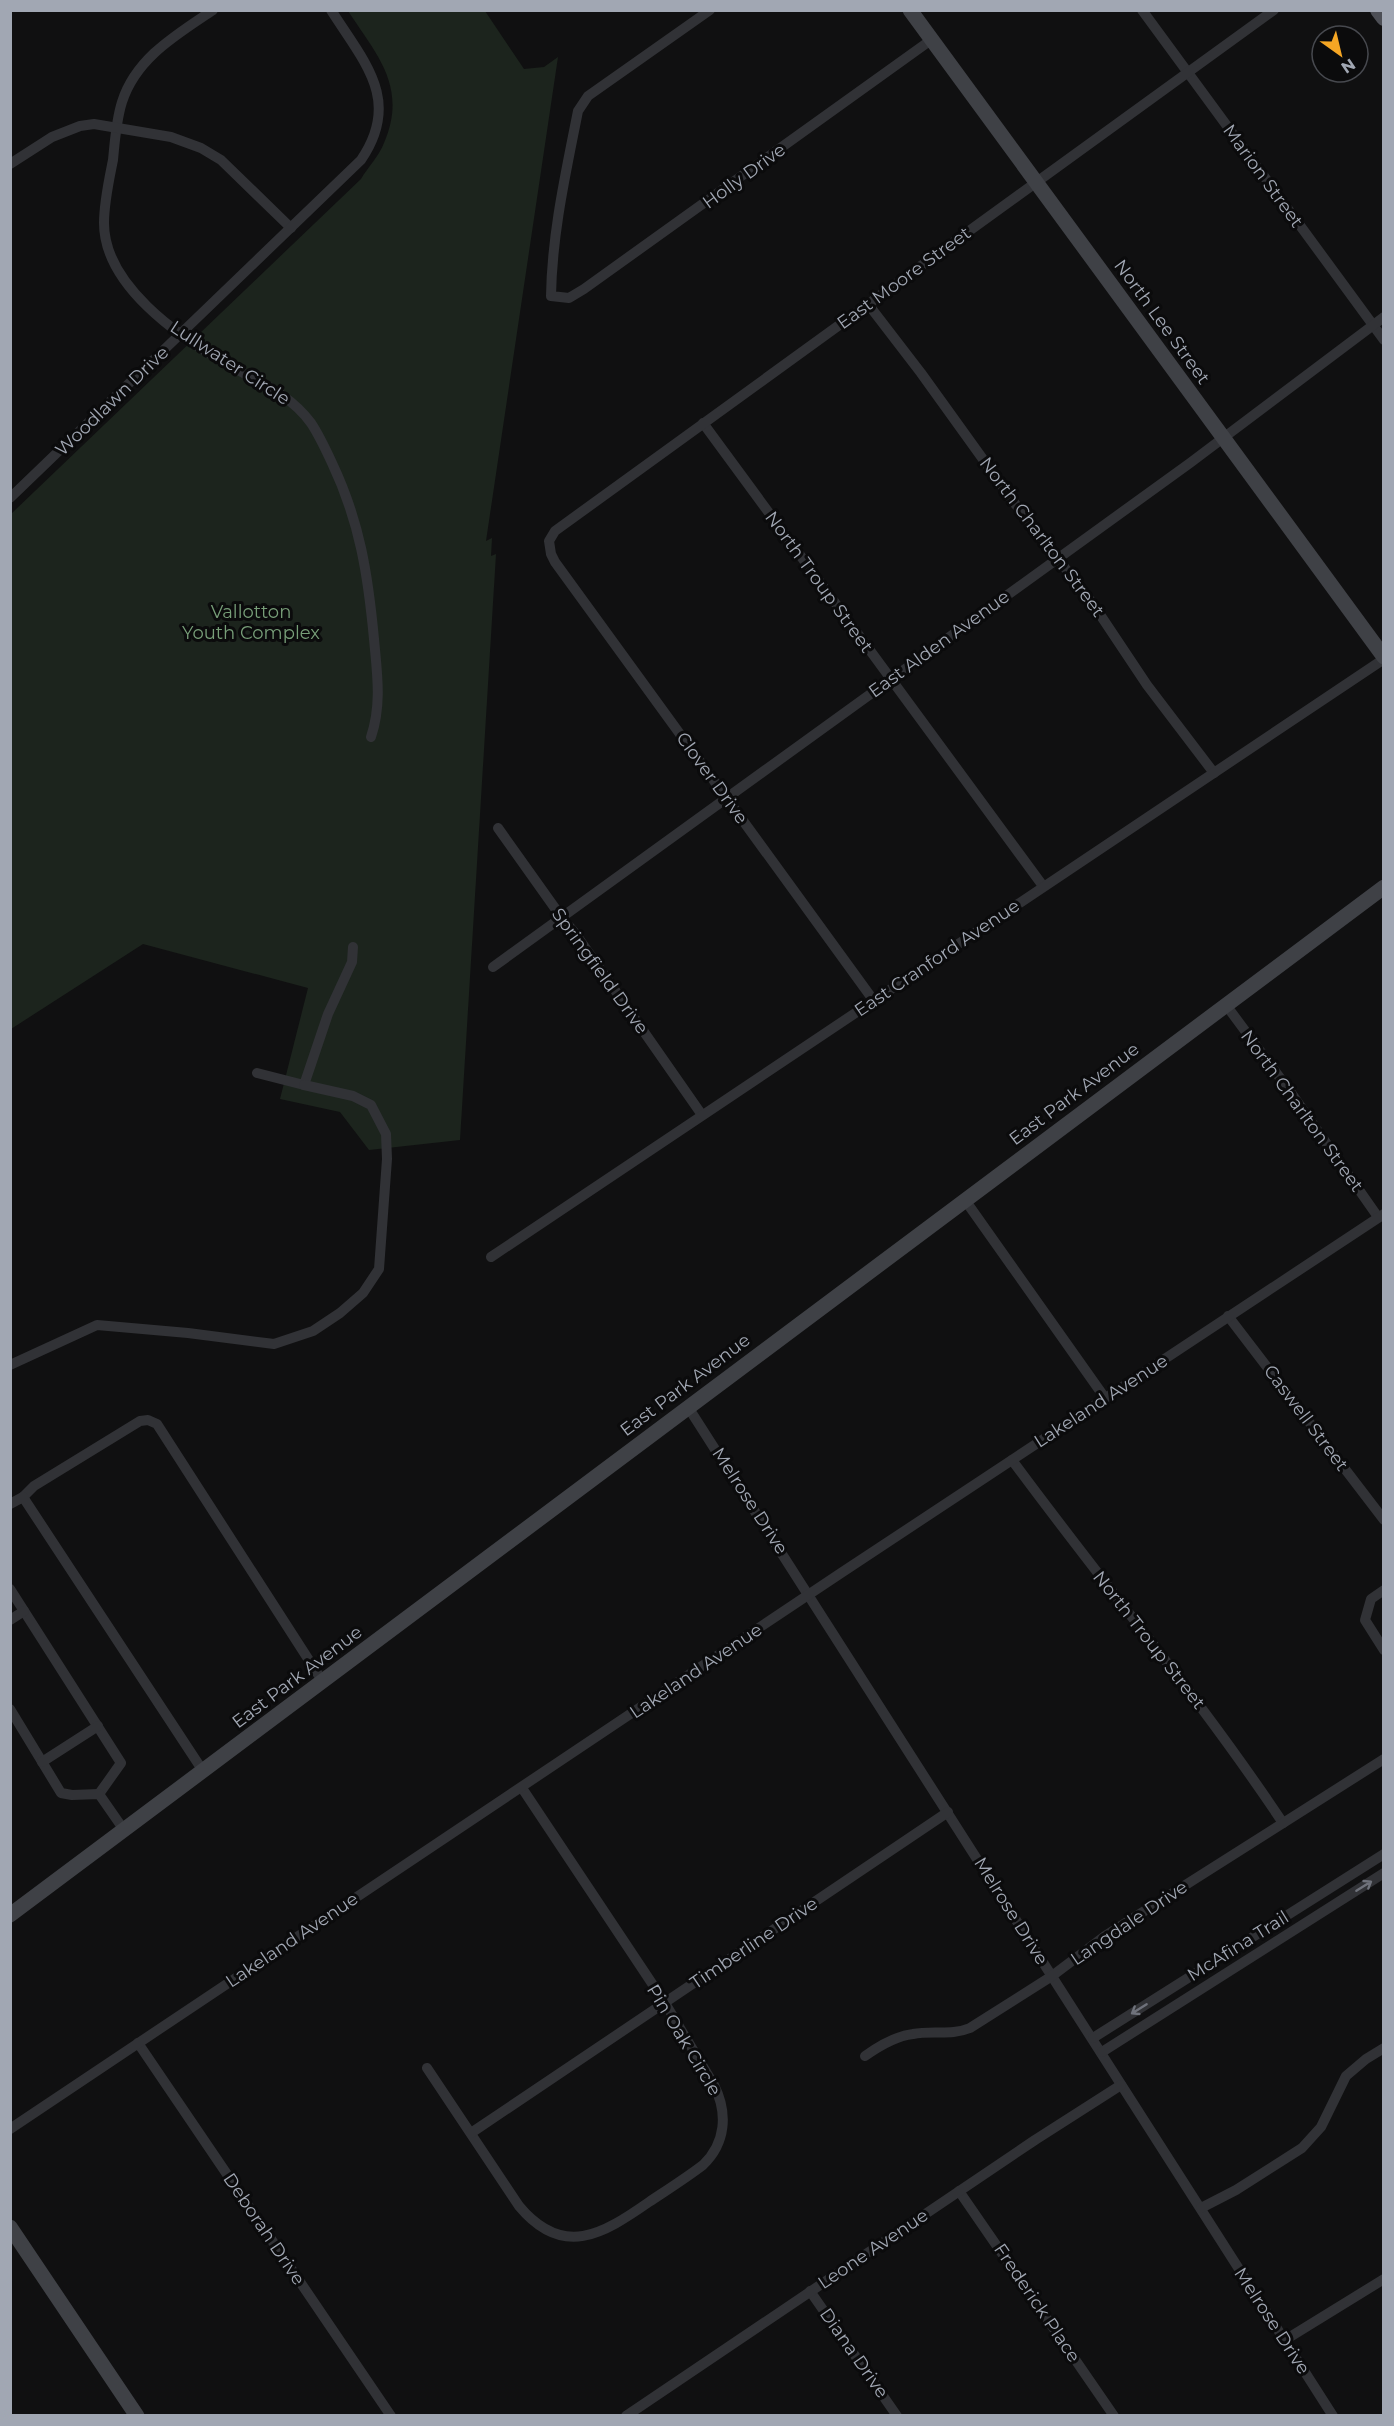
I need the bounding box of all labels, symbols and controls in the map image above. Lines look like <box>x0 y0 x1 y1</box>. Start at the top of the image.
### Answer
north arrow <box>1310 24 1370 84</box>
text: N <box>1337 55 1359 78</box>
street label: Marion Street <box>1218 120 1308 232</box>
street label: Holly Drive <box>698 138 790 213</box>
street label: East Moore Street <box>833 222 975 334</box>
street label: North Lee Street <box>1109 255 1215 389</box>
street label: Lullwater Circle <box>166 316 294 410</box>
street label: Woodlawn Drive <box>51 341 173 461</box>
street label: North Charlton Street <box>975 453 1109 621</box>
street label: North Troup Street <box>760 507 878 657</box>
street label: East Alden Avenue <box>864 585 1014 703</box>
park label: Vallotton Youth Complex <box>182 601 320 644</box>
street label: Clover Drive <box>671 728 753 828</box>
street label: East Cranford Avenue <box>850 894 1024 1021</box>
street label: Springfield Drive <box>547 904 653 1038</box>
street label: North Charlton Street <box>1236 1026 1368 1196</box>
street label: East Park Avenue <box>1005 1038 1143 1150</box>
street label: East Park Avenue <box>616 1329 754 1441</box>
street label: Lakeland Avenue <box>1030 1350 1172 1452</box>
street label: Caswell Street <box>1259 1361 1353 1475</box>
street label: Melrose Drive <box>707 1444 793 1559</box>
street label: North Troup Street <box>1088 1566 1210 1714</box>
street label: Lakeland Avenue <box>626 1618 766 1723</box>
street label: East Park Avenue <box>228 1621 366 1733</box>
street label: Melrose Drive <box>969 1853 1053 1969</box>
street label: Langdale Drive <box>1066 1876 1192 1970</box>
one-way arrow <box>1355 1879 1372 1891</box>
street label: Lakeland Avenue <box>222 1887 362 1992</box>
street label: Timberline Drive <box>686 1892 822 1994</box>
street label: McAfina Trail <box>1183 1906 1293 1986</box>
street label: Pin Oak Circle <box>642 1980 726 2100</box>
one-way arrow <box>1131 2003 1148 2015</box>
street label: Deborah Drive <box>218 2169 310 2289</box>
street label: Leone Avenue <box>814 2204 932 2294</box>
street label: Frederick Place <box>989 2239 1085 2367</box>
street label: Melrose Drive <box>1229 2264 1315 2379</box>
street label: Diana Drive <box>815 2304 893 2402</box>

